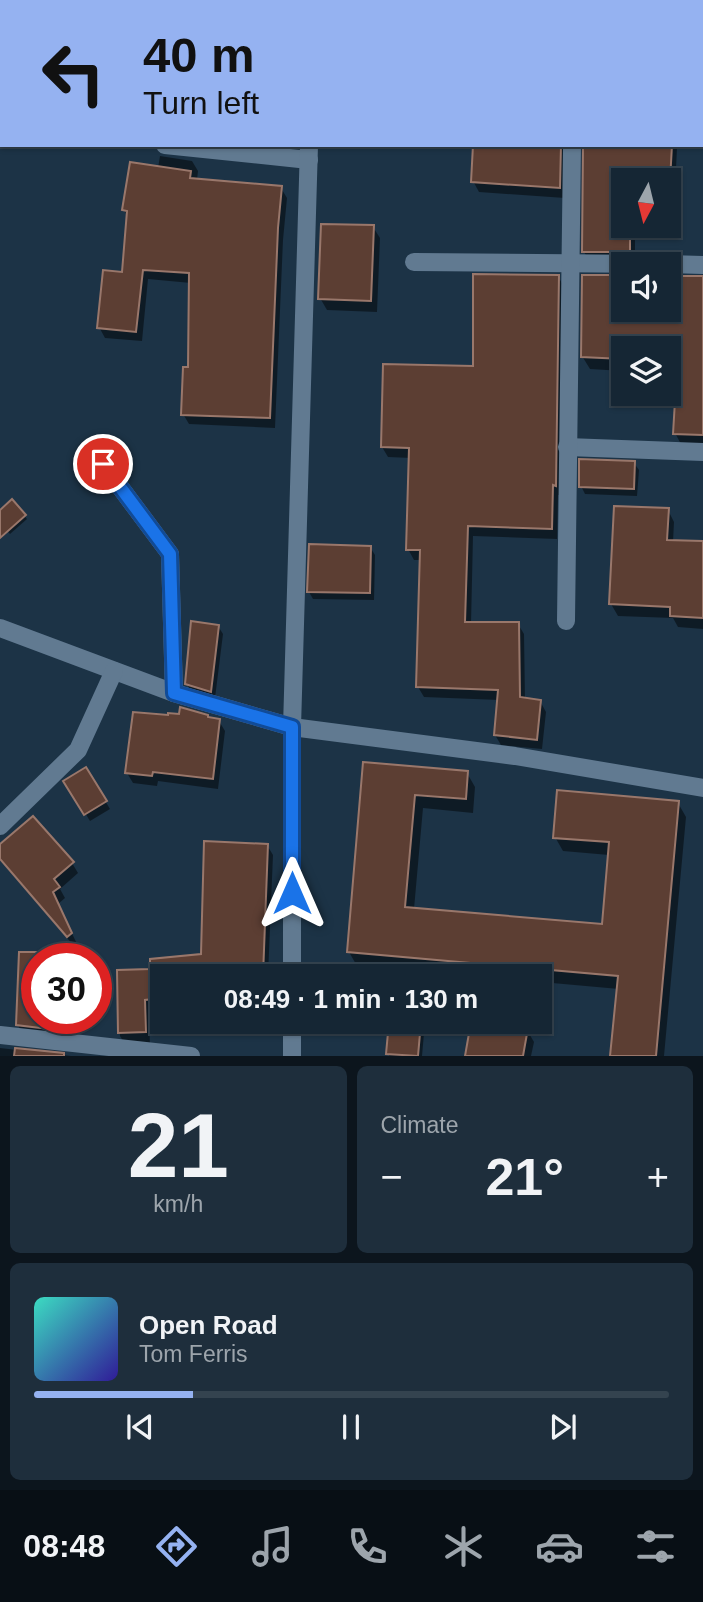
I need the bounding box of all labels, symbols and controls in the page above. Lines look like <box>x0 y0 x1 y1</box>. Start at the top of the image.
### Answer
icon: left <box>28 28 119 119</box>
text: 40 m <box>143 28 255 82</box>
text: Turn left <box>143 85 259 121</box>
north arrow <box>611 168 681 238</box>
map controls <box>611 168 681 406</box>
button: sound <box>611 252 681 322</box>
button: layers <box>611 336 681 406</box>
pin <box>73 434 133 494</box>
icon: arrive <box>84 445 122 483</box>
position arrow <box>255 856 329 930</box>
speed limit sign: 30 <box>21 943 112 1034</box>
text: 08:49 · 1 min · 130 m <box>224 984 478 1014</box>
text: 21 <box>128 1095 229 1196</box>
text: Climate <box>381 1112 458 1138</box>
text: 21° <box>485 1148 564 1206</box>
text: − <box>381 1156 403 1198</box>
text: + <box>647 1156 669 1198</box>
text: km/h <box>153 1191 203 1217</box>
text: Open Road <box>139 1310 278 1340</box>
text: Tom Ferris <box>139 1341 248 1367</box>
icon: previous <box>121 1408 159 1446</box>
icon: pause <box>332 1408 370 1446</box>
icon: next <box>544 1408 582 1446</box>
icon: directions <box>152 1522 201 1571</box>
icon: music <box>248 1522 297 1571</box>
icon: phone <box>343 1522 392 1571</box>
icon: climate <box>439 1522 488 1571</box>
icon: car <box>535 1522 584 1571</box>
icon: filters <box>631 1522 680 1571</box>
text: 08:48 <box>23 1528 105 1564</box>

